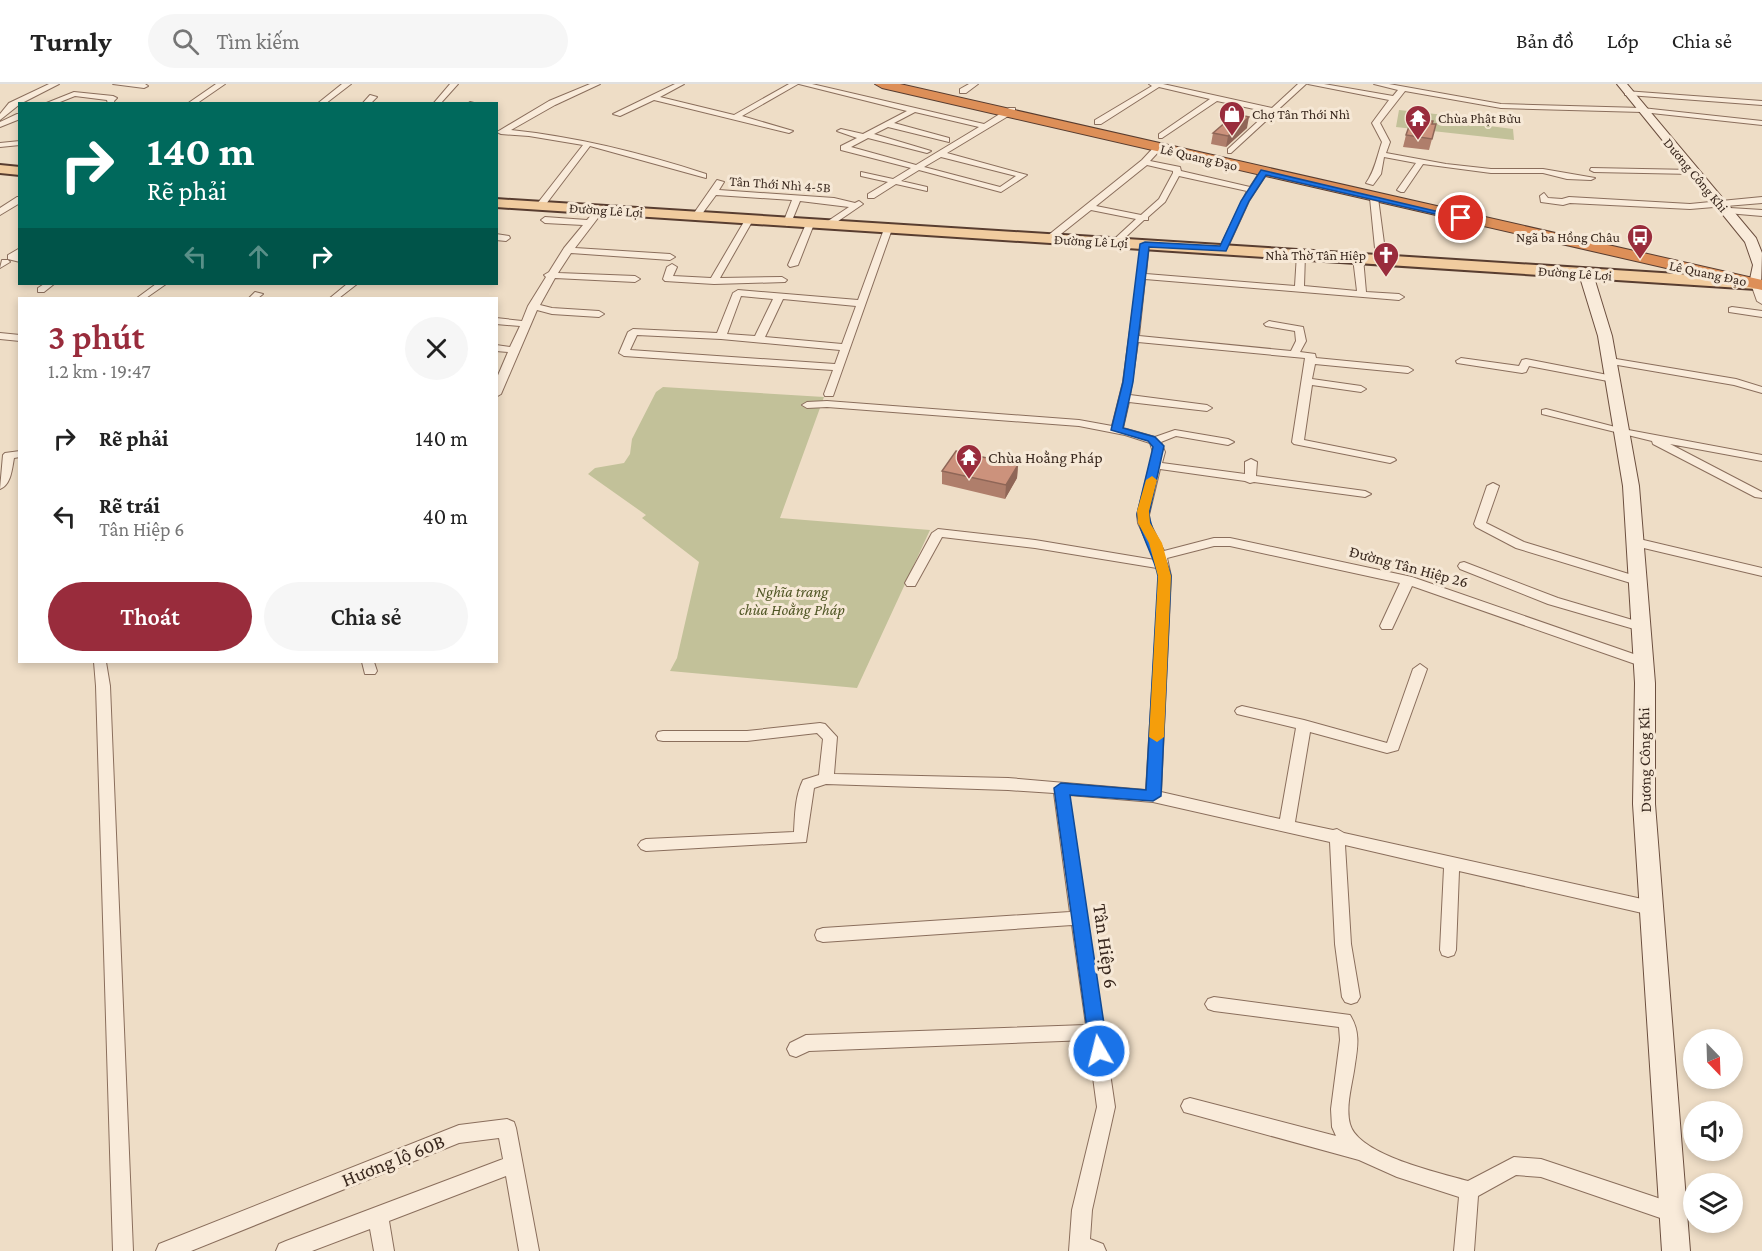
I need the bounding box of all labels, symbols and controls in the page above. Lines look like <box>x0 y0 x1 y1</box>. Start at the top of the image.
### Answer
search box <box>148 14 568 68</box>
icon: search <box>169 25 202 58</box>
text: Turnly <box>30 26 112 57</box>
text: Tìm kiếm <box>217 29 300 54</box>
text: Bản đồ <box>1516 29 1574 53</box>
text: Lớp <box>1607 29 1639 53</box>
text: Chia sẻ <box>1672 29 1732 53</box>
shop icon: Chợ Tân Thới Nhì <box>1217 99 1247 137</box>
temple icon: Chùa Phật Bửu <box>1403 103 1433 141</box>
place label: Chợ Tân Thới Nhì <box>1252 106 1350 122</box>
place label: Chùa Phật Bửu <box>1438 110 1522 126</box>
icon: right <box>48 126 126 204</box>
text: 140 m <box>147 127 255 174</box>
street label: Dương Công Khi <box>1660 135 1732 216</box>
street label: Lê Quang Đạo <box>1159 140 1239 174</box>
street label: Tân Thới Nhì 4-5B <box>729 172 832 196</box>
text: Rẽ phải <box>147 176 227 206</box>
pin <box>1435 192 1486 243</box>
street label: Đường Lê Lợi <box>569 199 644 221</box>
icon: arrive <box>1444 201 1477 234</box>
bus stop icon: Ngã ba Hồng Châu <box>1625 222 1655 260</box>
place label: Ngã ba Hồng Châu <box>1516 229 1621 245</box>
street label: Đường Lê Lợi <box>1054 231 1129 251</box>
icon: left <box>179 240 212 273</box>
icon: ahead <box>242 240 275 273</box>
icon: right <box>305 240 338 273</box>
church icon: Nhà Thờ Tân Hiệp <box>1371 240 1401 278</box>
place label: Nhà Thờ Tân Hiệp <box>1265 247 1366 263</box>
street label: Lê Quang Đạo <box>1668 257 1748 289</box>
street label: Đường Lê Lợi <box>1538 262 1613 284</box>
text: 3 phút <box>48 317 144 357</box>
button: close <box>405 317 468 380</box>
text: 1.2 km · 19:47 <box>48 360 151 382</box>
icon: right <box>48 422 81 455</box>
text: Rẽ phải <box>99 426 168 451</box>
text: 140 m <box>415 426 468 451</box>
temple icon: Chùa Hoằng Pháp <box>954 442 984 480</box>
place label: Chùa Hoằng Pháp <box>988 449 1103 467</box>
text: Rẽ trái <box>99 493 160 518</box>
icon: left <box>48 500 81 533</box>
text: 40 m <box>423 504 468 529</box>
text: Tân Hiệp 6 <box>99 518 185 540</box>
street label: Đường Tân Hiệp 26 <box>1347 542 1470 592</box>
button: Thoát <box>48 582 252 651</box>
button: Chia sẻ <box>264 582 468 651</box>
park label: Nghĩa trang chùa Hoằng Pháp <box>739 583 845 619</box>
street label: Dương Công Khi <box>1635 707 1655 813</box>
street label: Tân Hiệp 6 <box>1088 902 1123 990</box>
position arrow <box>1067 1019 1131 1083</box>
north arrow <box>1683 1029 1743 1089</box>
map controls <box>1683 1029 1743 1233</box>
button: sound <box>1683 1101 1743 1161</box>
street label: Hương lộ 60B <box>338 1129 448 1192</box>
button: layers <box>1683 1173 1743 1233</box>

